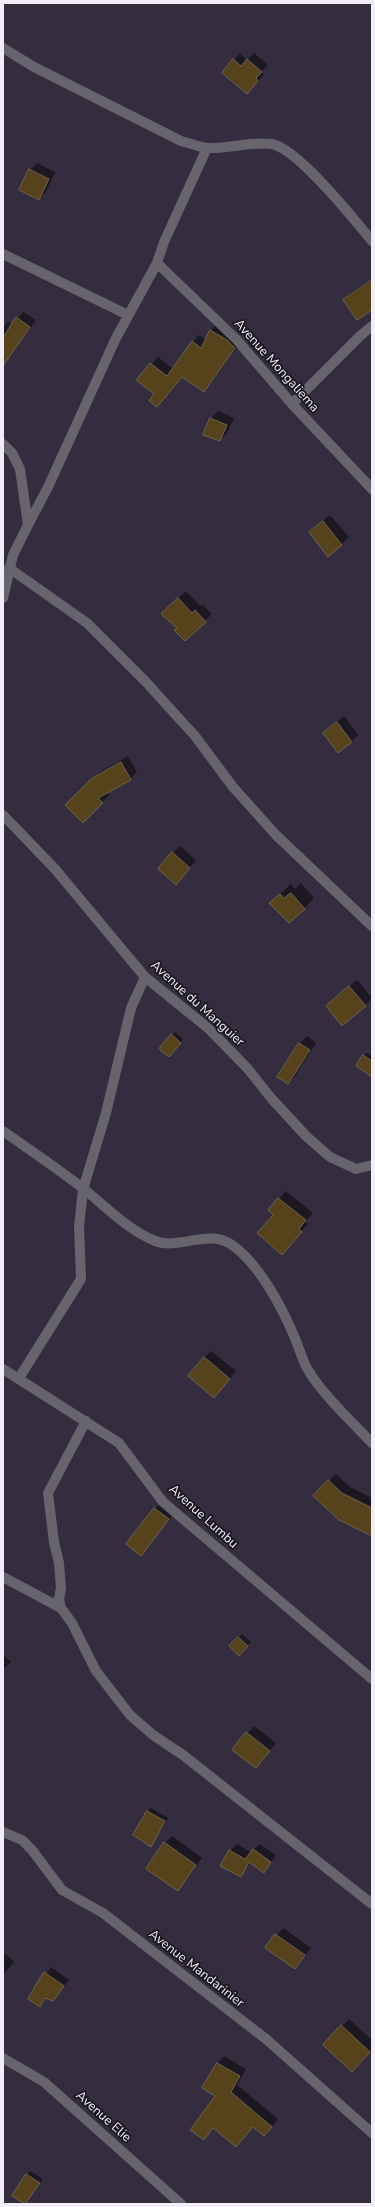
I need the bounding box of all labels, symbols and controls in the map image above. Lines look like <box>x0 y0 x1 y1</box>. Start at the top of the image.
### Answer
street label: Avenue Mongaliema <box>230 316 322 416</box>
street label: Avenue du Manguier <box>147 958 247 1050</box>
street label: Avenue Lumbu <box>165 1482 241 1552</box>
street label: Avenue Mandarinier <box>145 1927 247 2011</box>
street label: Avenue Elie <box>72 2088 134 2146</box>

